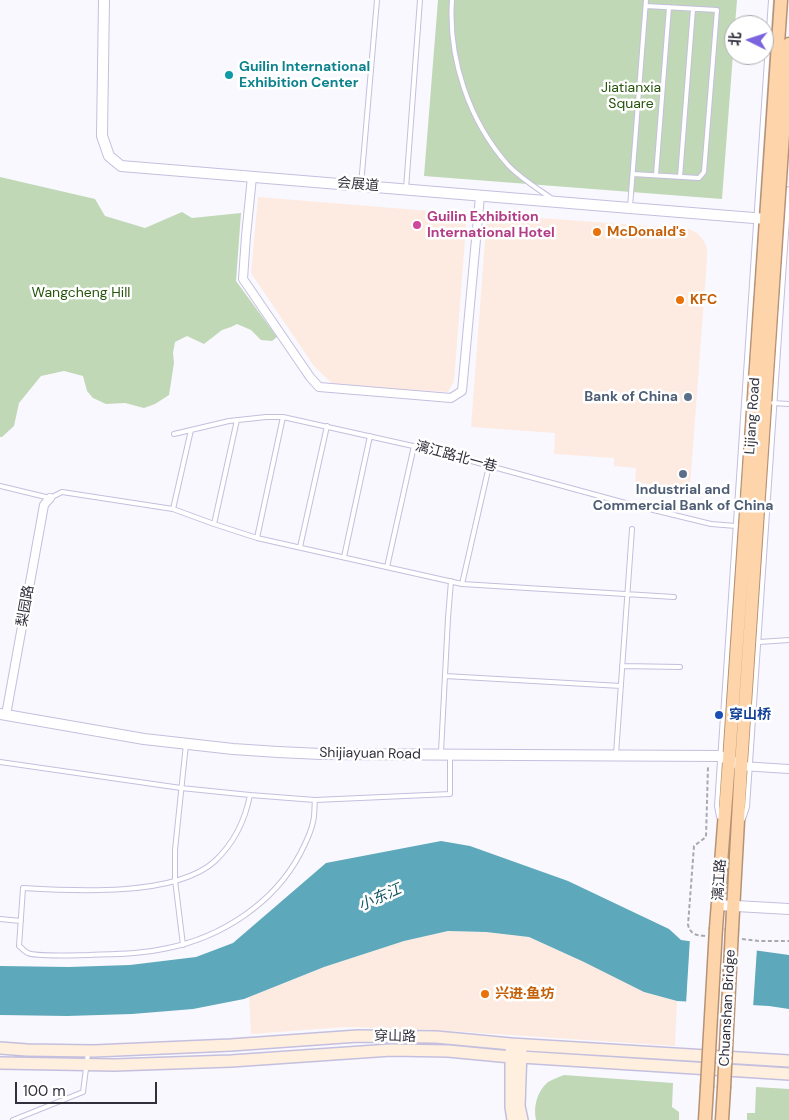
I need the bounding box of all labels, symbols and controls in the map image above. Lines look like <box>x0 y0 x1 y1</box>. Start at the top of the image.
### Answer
north arrow <box>724 15 774 65</box>
text: 北 <box>726 31 745 47</box>
place label: Guilin International Exhibition Center <box>239 59 370 92</box>
marker: Guilin International Exhibition Center <box>223 69 235 81</box>
park label: Jiatianxia Square <box>601 80 661 112</box>
street label: 会展道 <box>336 175 380 195</box>
place label: Guilin Exhibition International Hotel <box>427 209 555 242</box>
marker: Guilin Exhibition International Hotel <box>411 219 423 231</box>
place label: McDonald's <box>607 224 686 240</box>
marker: McDonald's <box>591 226 603 238</box>
park label: Wangcheng Hill <box>32 285 130 301</box>
place label: KFC <box>690 292 717 308</box>
marker: KFC <box>674 294 686 306</box>
street label: Lijiang Road <box>742 377 764 455</box>
place label: Bank of China <box>584 389 678 405</box>
marker: Bank of China <box>682 391 694 403</box>
street label: 漓江路北一巷 <box>413 438 499 476</box>
marker: Industrial and Commercial Bank of China <box>677 468 689 480</box>
place label: Industrial and Commercial Bank of China <box>593 482 773 514</box>
street label: 梨园路 <box>14 584 38 628</box>
place label: 穿山桥 <box>729 707 771 723</box>
marker: 穿山桥 <box>713 709 725 721</box>
street label: Shijiayuan Road <box>319 745 421 763</box>
street label: 漓江路 <box>710 858 730 902</box>
water label: 小东江 <box>356 881 404 915</box>
street label: Chuanshan Bridge <box>717 949 739 1067</box>
place label: 兴进·鱼坊 <box>495 986 555 1002</box>
marker: 兴进·鱼坊 <box>479 988 491 1000</box>
street label: 穿山路 <box>374 1028 416 1046</box>
scale bar <box>18 1072 160 1104</box>
text: 100 m <box>23 1081 66 1101</box>

